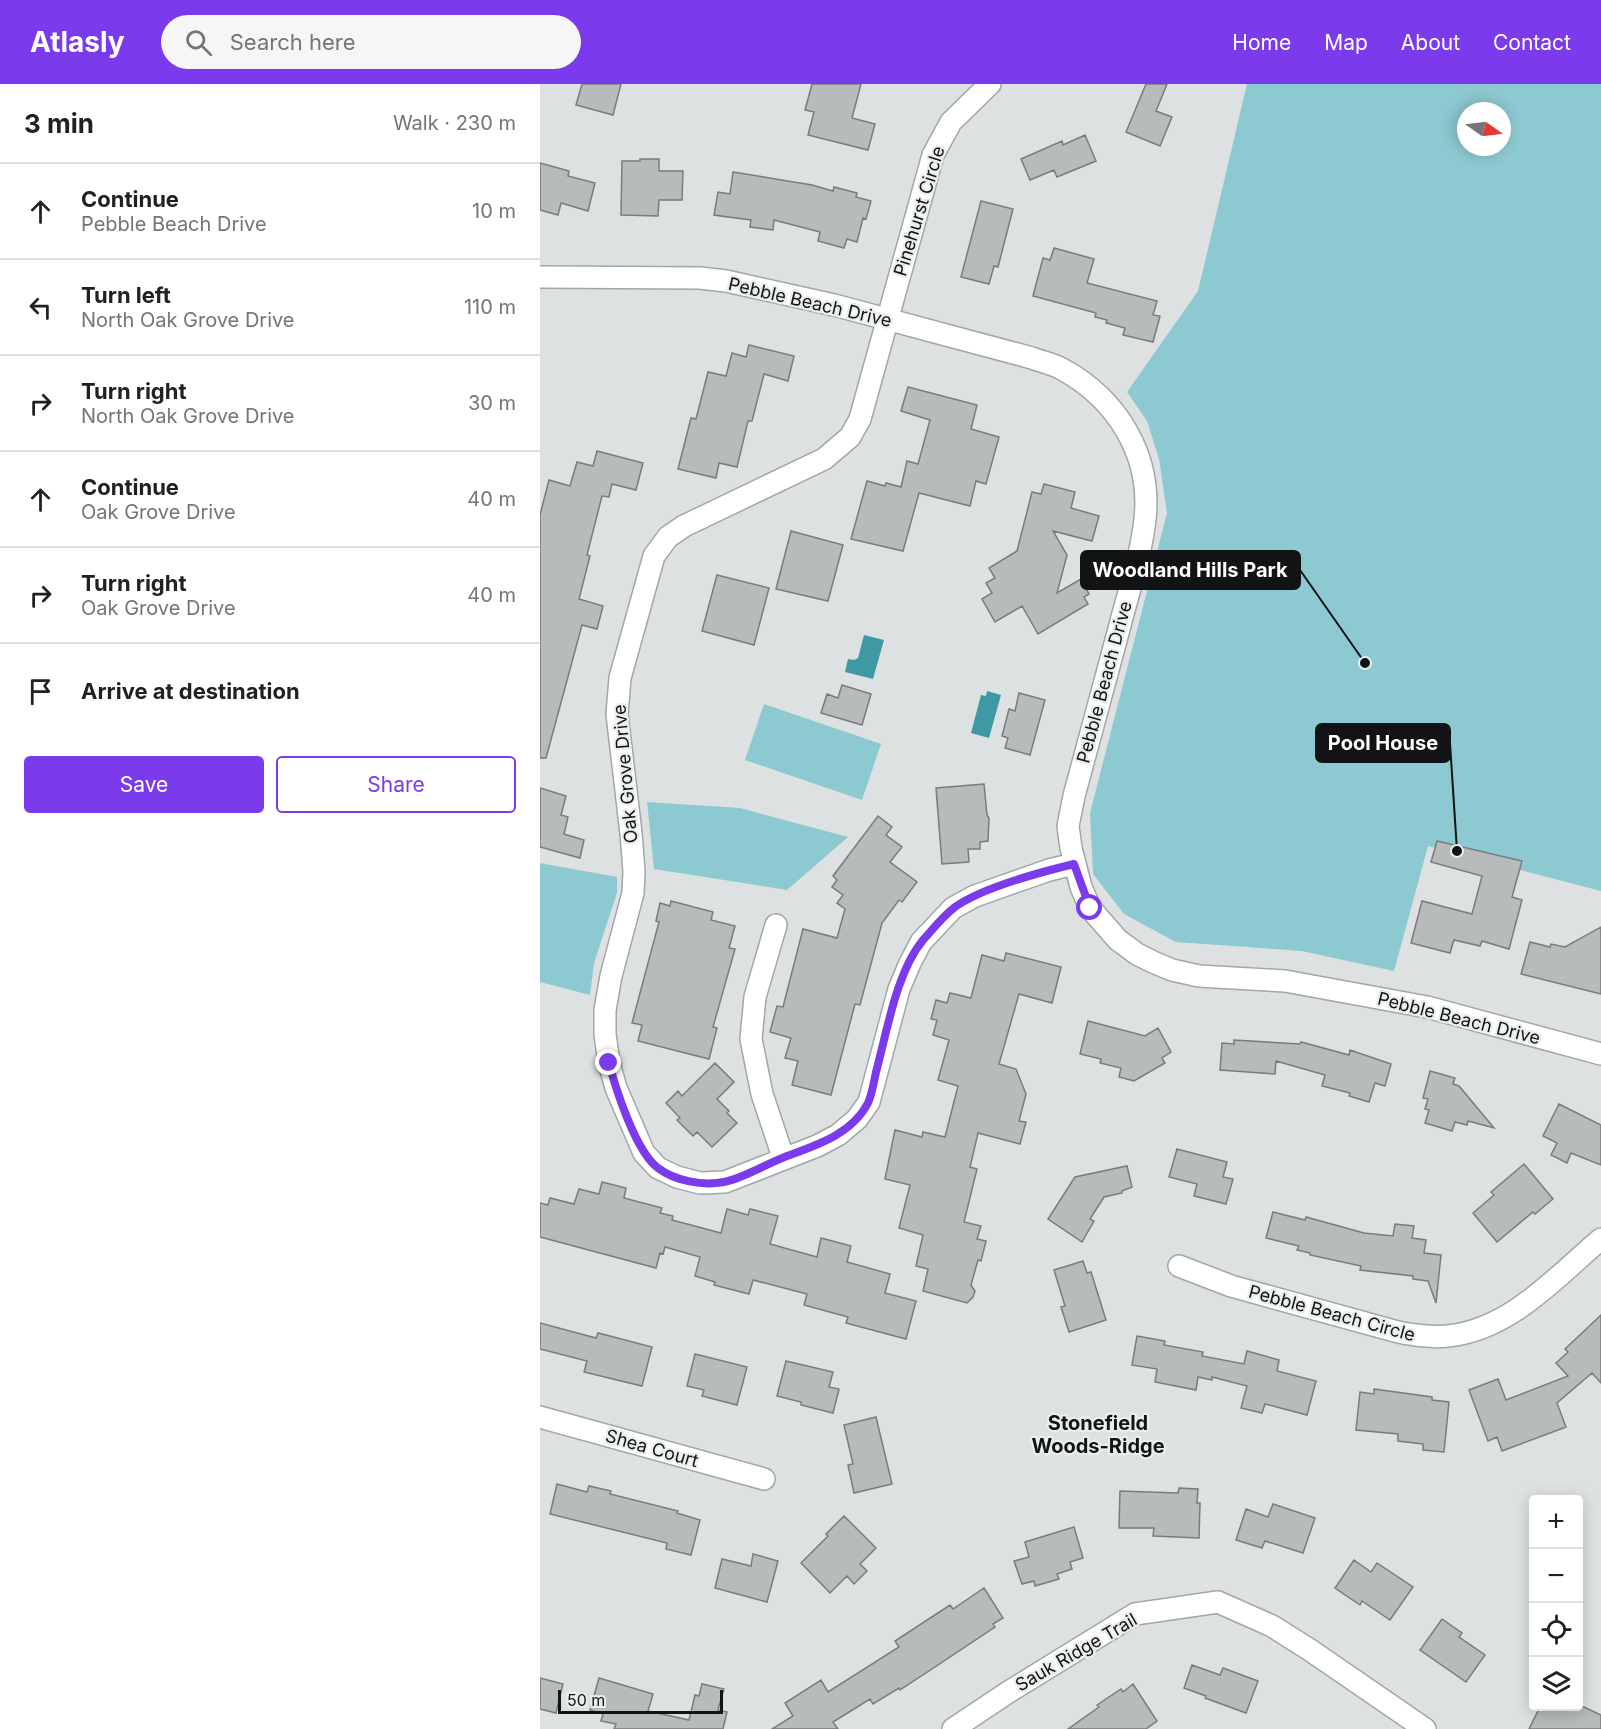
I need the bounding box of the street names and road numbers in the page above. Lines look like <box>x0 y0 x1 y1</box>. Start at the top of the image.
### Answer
street label: Pinehurst Circle <box>889 144 949 278</box>
street label: Pebble Beach Drive <box>726 273 894 331</box>
street label: Pebble Beach Drive <box>1072 599 1136 765</box>
street label: Oak Grove Drive <box>608 704 642 844</box>
street label: Pebble Beach Drive <box>1375 988 1543 1048</box>
street label: Pebble Beach Circle <box>1246 1281 1418 1345</box>
street label: Shea Court <box>603 1425 701 1471</box>
street label: Sauk Ridge Trail <box>1011 1609 1141 1695</box>

